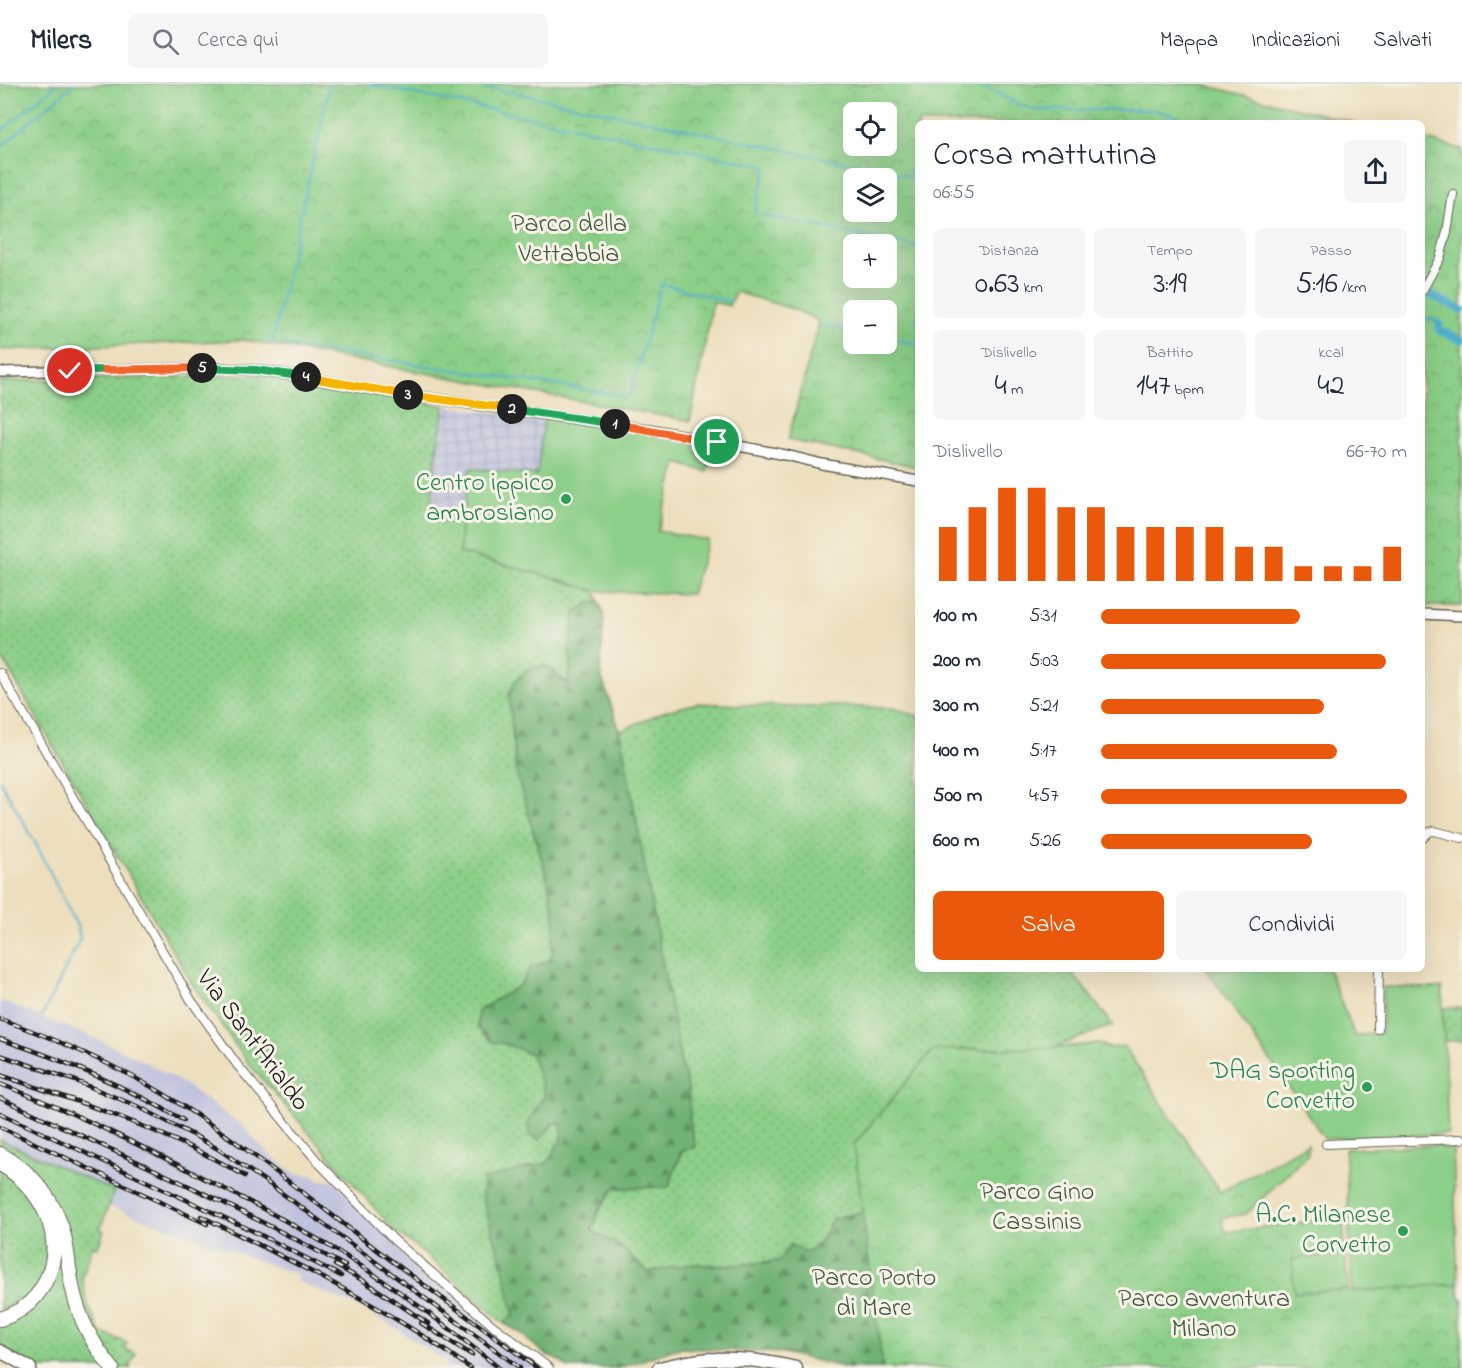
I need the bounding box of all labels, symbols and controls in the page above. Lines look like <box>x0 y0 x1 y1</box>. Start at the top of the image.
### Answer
search box <box>128 14 548 68</box>
text: Milers <box>30 21 92 62</box>
icon: search <box>149 25 182 58</box>
text: Cerca qui <box>197 25 279 57</box>
text: Mappa <box>1160 26 1218 56</box>
text: Indicazioni <box>1251 26 1340 56</box>
text: Salvati <box>1373 26 1432 56</box>
map controls <box>843 102 897 354</box>
button: locate <box>843 102 897 156</box>
text: Corsa mattutina <box>933 132 1157 180</box>
button: share <box>1344 140 1407 203</box>
button: layers <box>843 168 897 222</box>
text: 06:55 <box>933 179 975 208</box>
park label: Parco della Vettabbia <box>511 206 627 274</box>
button: + <box>843 234 897 288</box>
text: Distanza <box>979 239 1039 263</box>
text: Tempo <box>1147 239 1193 263</box>
text: Passo <box>1310 239 1352 263</box>
text: 0.63 <box>975 263 1020 307</box>
text: 3:19 <box>1153 263 1187 307</box>
text: 5:16 <box>1296 263 1338 307</box>
text: km <box>1020 276 1043 300</box>
text: /km <box>1338 276 1366 300</box>
button: − <box>843 300 897 354</box>
text: Dislivello <box>981 341 1037 365</box>
text: Battito <box>1147 341 1193 365</box>
text: kcal <box>1318 341 1344 365</box>
pin <box>44 345 95 396</box>
pin: 5 <box>187 353 217 383</box>
icon: check <box>53 354 86 387</box>
text: 5 <box>197 356 207 380</box>
pin: 4 <box>291 362 321 392</box>
text: 4 <box>303 365 309 389</box>
text: 4 <box>995 365 1007 409</box>
text: 147 <box>1136 365 1170 409</box>
text: 42 <box>1317 365 1345 409</box>
text: m <box>1007 378 1023 402</box>
text: bpm <box>1170 378 1204 402</box>
pin: 3 <box>393 380 423 410</box>
text: 3 <box>405 383 411 407</box>
pin: 2 <box>497 394 527 424</box>
text: 2 <box>508 397 516 421</box>
pin: 1 <box>600 409 630 439</box>
text: 1 <box>612 412 618 436</box>
pin <box>691 416 742 467</box>
icon: arrive <box>700 425 733 458</box>
text: Dislivello <box>933 438 1003 467</box>
text: 66–70 m <box>1346 438 1407 467</box>
place label: Centro ippico ambrosiano <box>416 465 554 533</box>
marker: Centro ippico ambrosiano <box>559 492 573 506</box>
text: 100 m <box>933 602 977 631</box>
text: 5:31 <box>1029 602 1057 631</box>
text: 200 m <box>933 647 981 676</box>
text: 5:03 <box>1029 647 1059 676</box>
text: 300 m <box>933 692 979 721</box>
text: 5:21 <box>1029 692 1058 721</box>
text: 400 m <box>933 737 979 766</box>
text: 5:17 <box>1029 737 1057 766</box>
text: 500 m <box>933 782 982 811</box>
text: 4:57 <box>1029 782 1059 811</box>
text: 600 m <box>933 827 980 856</box>
text: 5:26 <box>1029 827 1061 856</box>
button: Salva <box>933 891 1164 960</box>
button: Condividi <box>1176 891 1407 960</box>
street label: Via Sant'Arialdo <box>185 961 318 1120</box>
place label: DAG sporting Corvetto <box>1209 1053 1355 1121</box>
marker: DAG sporting Corvetto <box>1360 1080 1374 1094</box>
park label: Parco Gino Cassinis <box>980 1174 1094 1242</box>
place label: A.C. Milanese Corvetto <box>1255 1197 1391 1265</box>
marker: A.C. Milanese Corvetto <box>1396 1224 1410 1238</box>
park label: Parco Porto di Mare <box>812 1260 936 1328</box>
park label: Parco avventura Milano <box>1118 1281 1290 1349</box>

